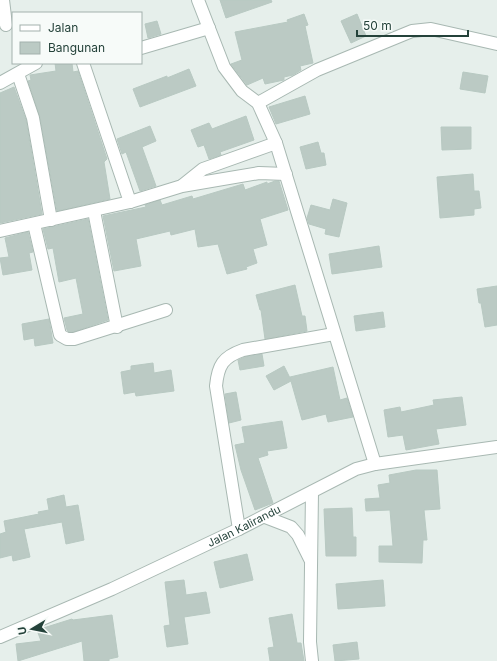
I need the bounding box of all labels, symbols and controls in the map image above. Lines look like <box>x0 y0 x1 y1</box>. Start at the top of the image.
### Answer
legend <box>12 12 142 64</box>
scale bar <box>357 12 468 38</box>
text: 50 m <box>363 18 392 33</box>
text: Jalan <box>48 20 78 35</box>
text: Bangunan <box>48 40 105 55</box>
street label: Jalan Kalirandu <box>205 502 283 550</box>
north arrow <box>12 609 52 649</box>
text: U <box>15 626 30 636</box>

